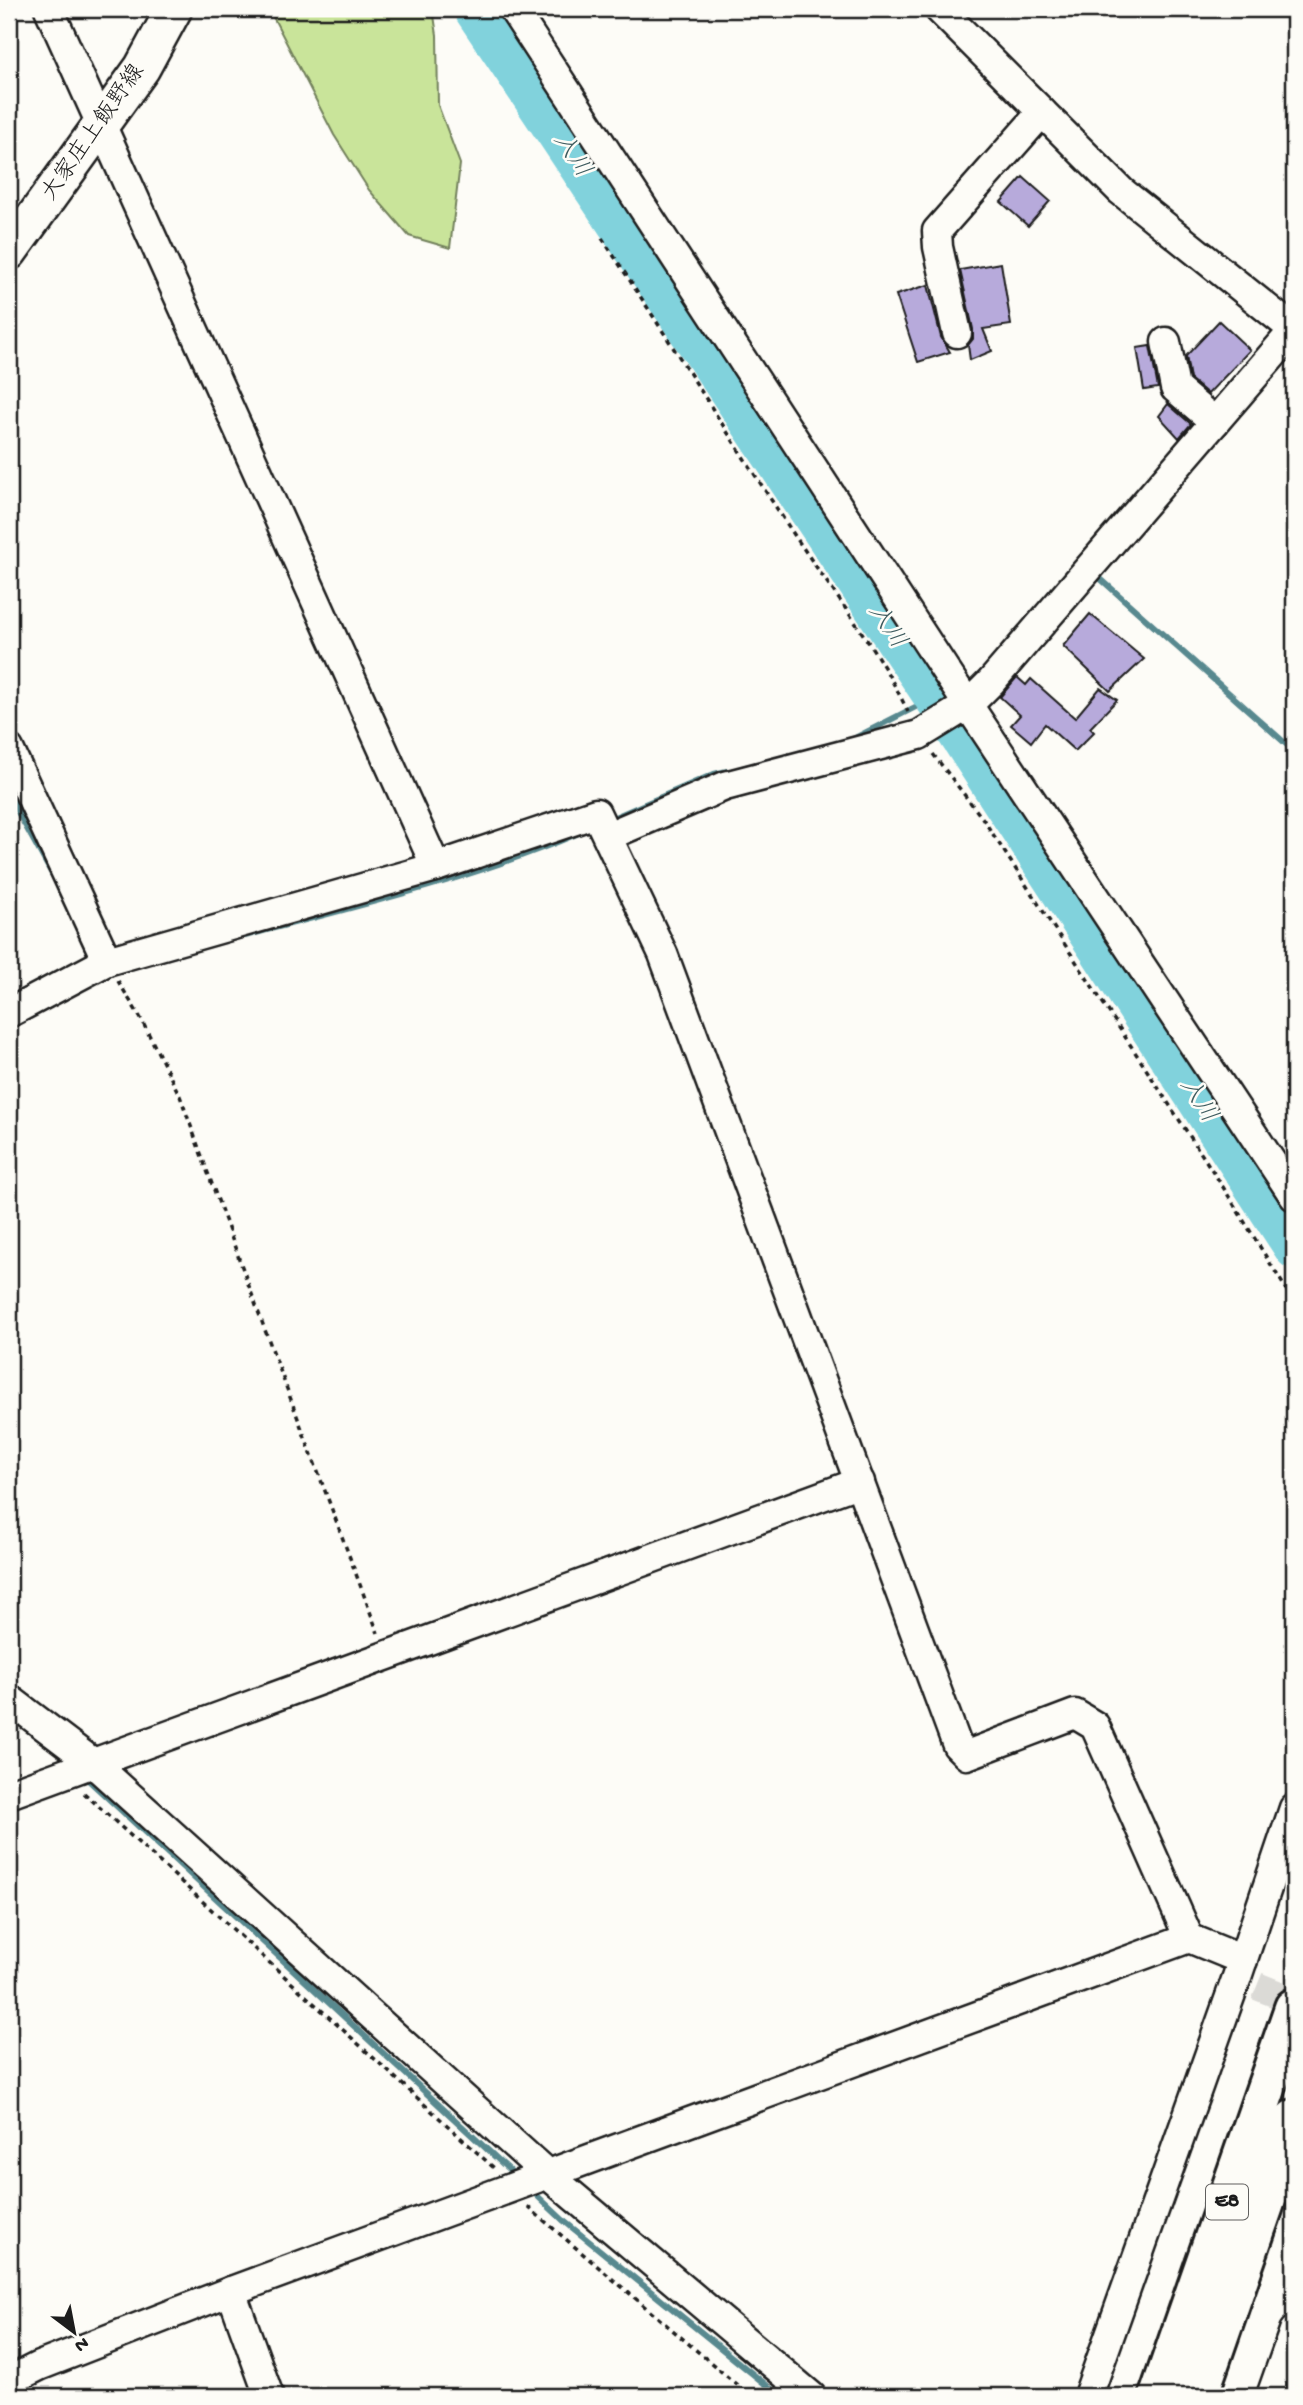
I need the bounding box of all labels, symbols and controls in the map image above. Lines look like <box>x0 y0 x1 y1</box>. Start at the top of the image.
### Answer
street label: 大家庄上飯野線 <box>36 59 151 207</box>
water label: 入川 <box>546 128 596 184</box>
water label: 入川 <box>861 599 911 655</box>
water label: 入川 <box>1172 1073 1222 1129</box>
road number: E8 <box>1206 2184 1248 2220</box>
north arrow <box>38 2296 108 2366</box>
text: N <box>70 2330 93 2356</box>

